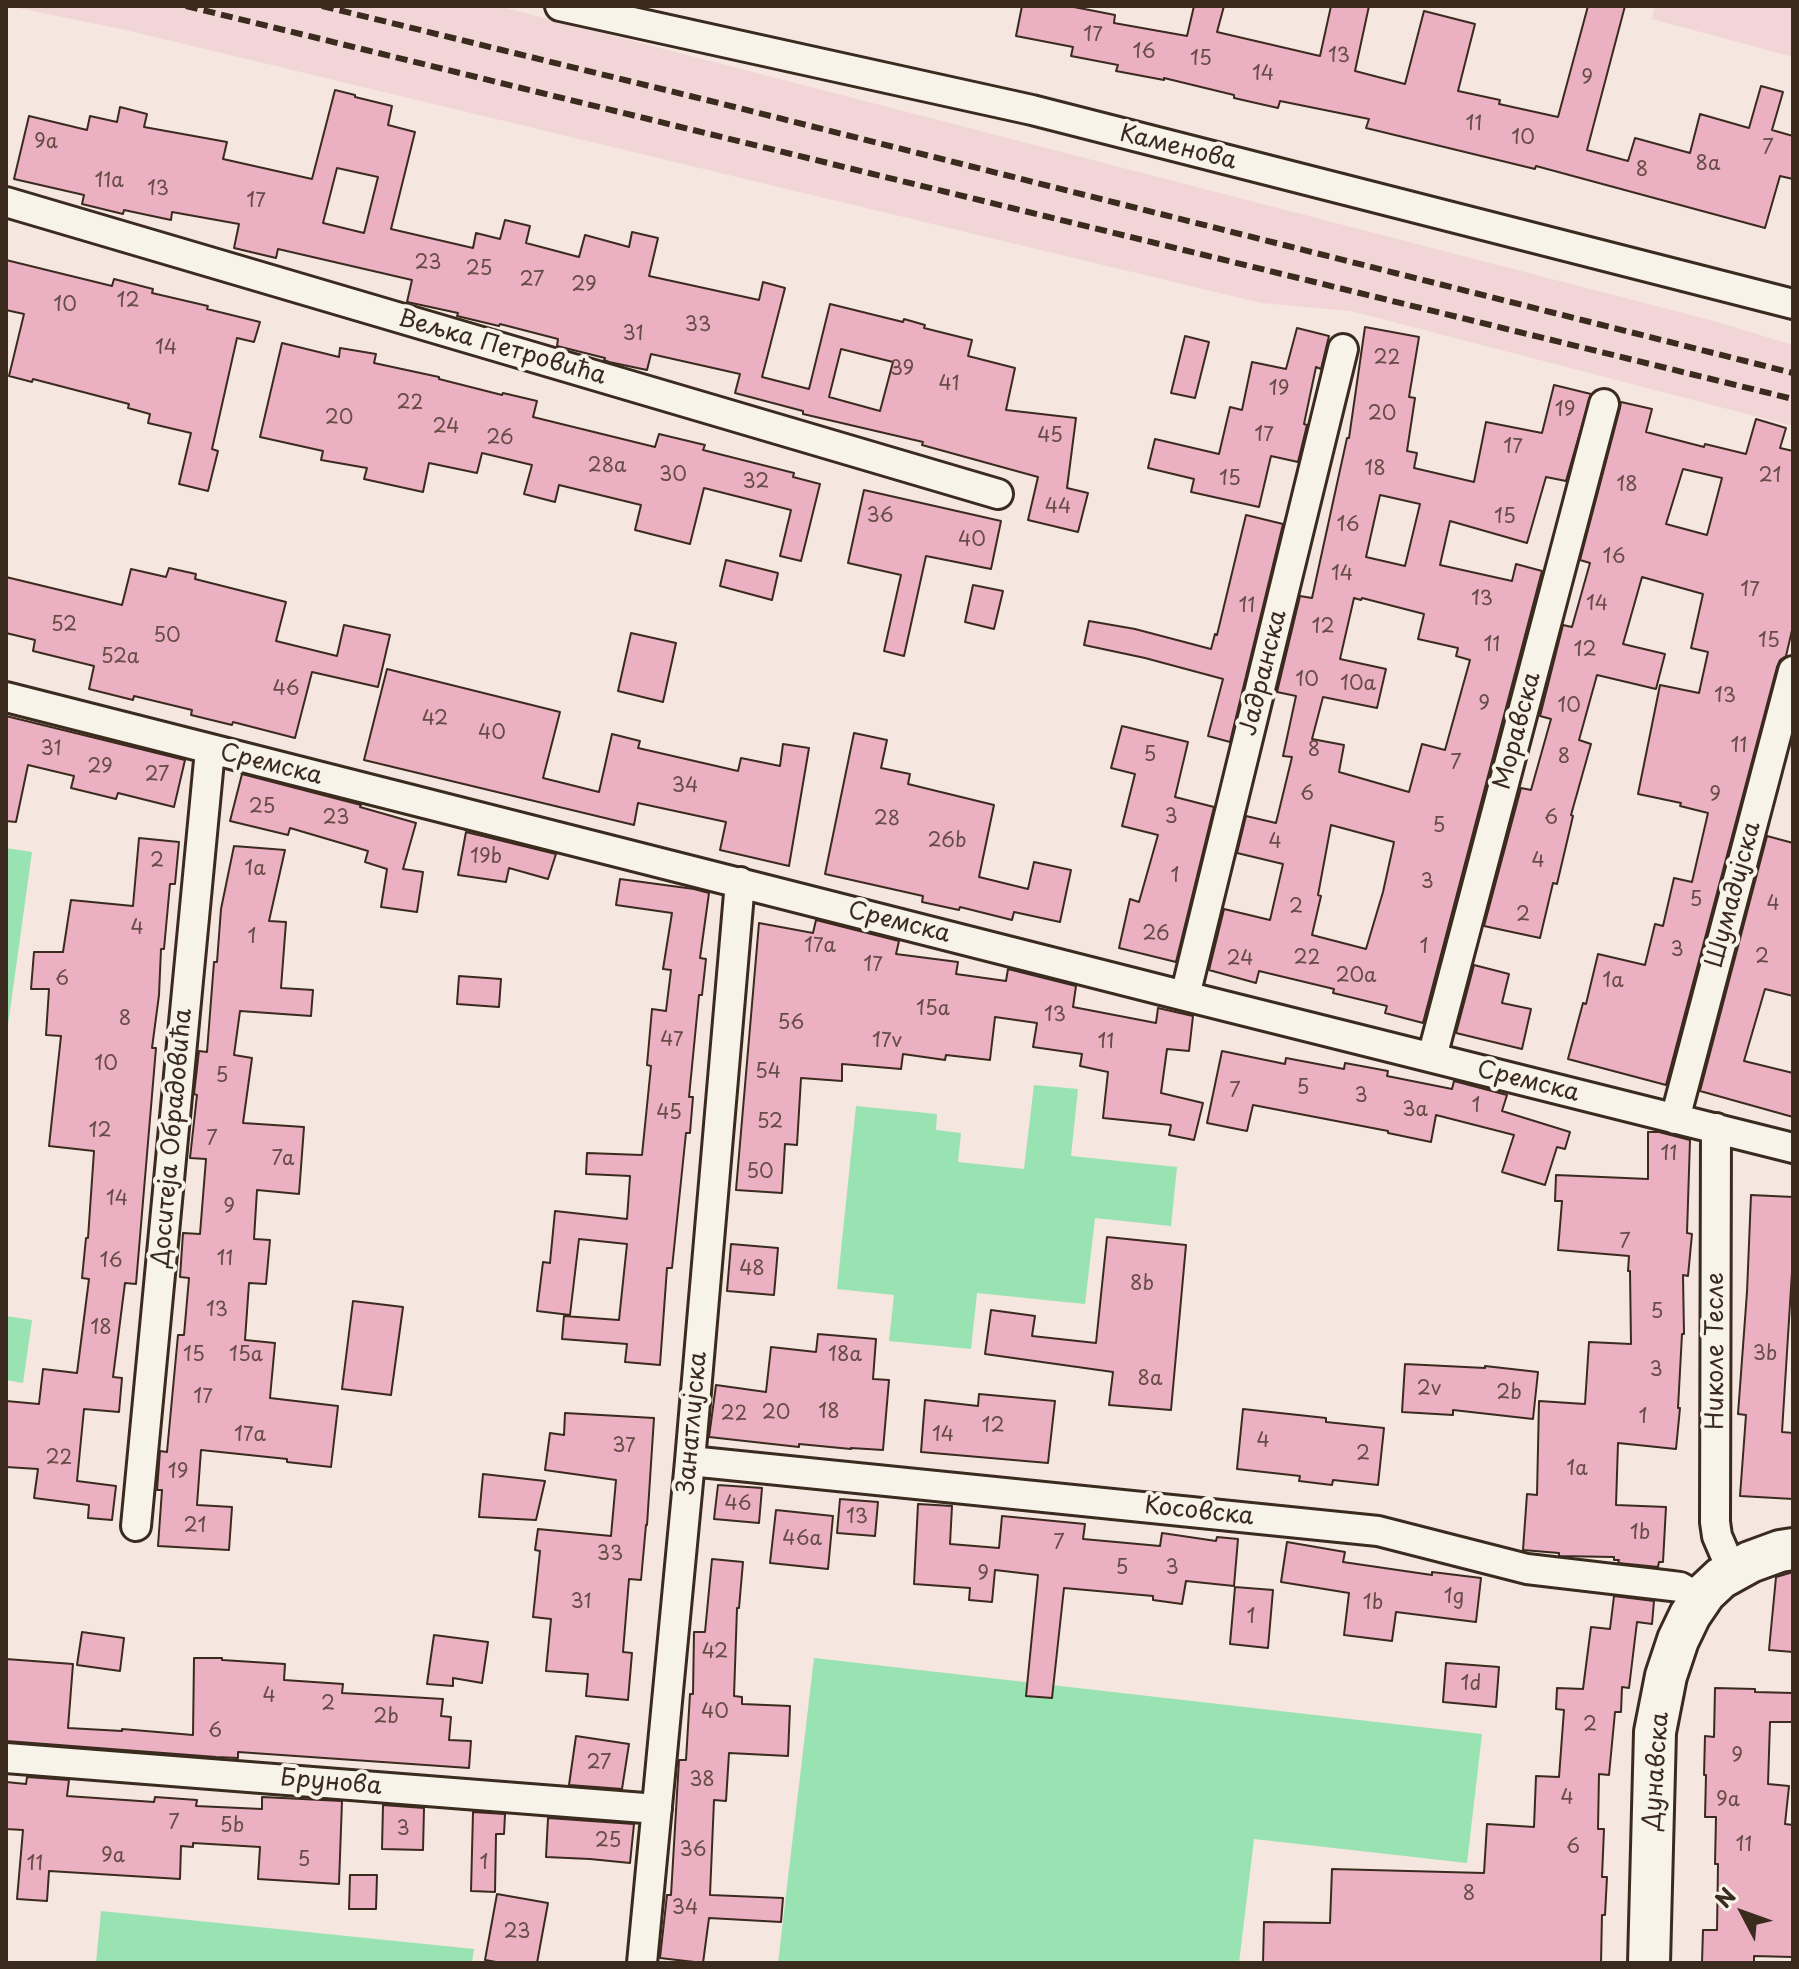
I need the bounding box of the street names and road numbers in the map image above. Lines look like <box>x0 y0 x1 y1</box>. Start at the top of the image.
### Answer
street label: Каменова <box>1117 120 1239 176</box>
street label: Вељка Петровића <box>395 305 609 391</box>
street label: Јадранска <box>1234 607 1294 739</box>
street label: Моравска <box>1489 669 1547 793</box>
street label: Сремска <box>217 738 325 792</box>
street label: Шумадијска <box>1701 819 1767 971</box>
street label: Сремска <box>845 896 953 950</box>
street label: Доситеја Обрадовића <box>147 1007 199 1269</box>
street label: Сремска <box>1474 1055 1582 1109</box>
street label: Николе Тесле <box>1702 1272 1730 1430</box>
street label: Занатлијска <box>672 1351 714 1495</box>
street label: Косовска <box>1143 1492 1255 1532</box>
street label: Дунавска <box>1639 1711 1675 1831</box>
street label: Брунова <box>279 1764 383 1802</box>

